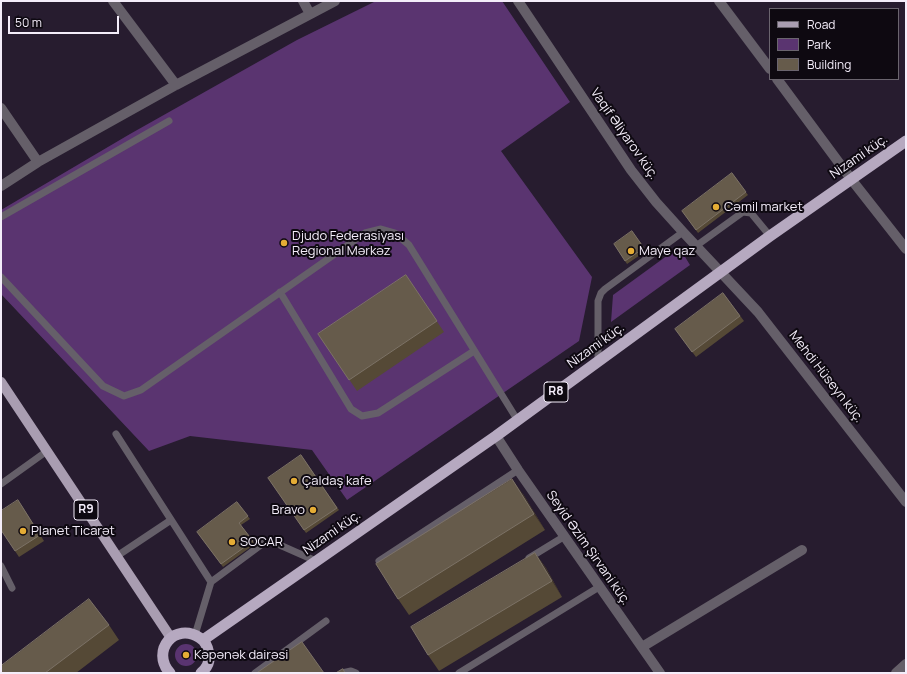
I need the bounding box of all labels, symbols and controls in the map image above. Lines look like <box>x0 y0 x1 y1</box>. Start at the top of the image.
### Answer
scale bar <box>10 8 121 34</box>
legend <box>769 8 899 80</box>
text: 50 m <box>15 14 42 31</box>
text: Road <box>807 16 835 33</box>
text: Park <box>807 36 831 53</box>
text: Building <box>807 56 851 73</box>
street label: Vaqif Əliyarov küç. <box>587 85 661 183</box>
street label: Nizami küç. <box>827 131 891 183</box>
place label: Cəmil market <box>724 199 803 215</box>
marker: Cəmil market <box>711 202 721 212</box>
place label: Djudo Federasiyası Regional Mərkəz <box>292 228 404 259</box>
marker: Djudo Federasiyası Regional Mərkəz <box>279 238 289 248</box>
place label: Maye qaz <box>639 243 695 259</box>
marker: Maye qaz <box>626 246 636 256</box>
street label: Nizami küç. <box>564 320 628 372</box>
street label: Mehdi Hüseyn küç. <box>785 328 867 426</box>
road number: R8 <box>544 382 568 402</box>
place label: Çaldaş kafe <box>302 473 372 489</box>
marker: Çaldaş kafe <box>289 476 299 486</box>
street label: Seyid Əzim Şirvani küç. <box>543 488 633 608</box>
road number: R9 <box>74 500 98 520</box>
place label: Bravo <box>272 502 305 518</box>
marker: Bravo <box>308 505 318 515</box>
street label: Nizami küç. <box>300 507 364 559</box>
place label: Planet Ticarət <box>31 523 115 539</box>
marker: Planet Ticarət <box>18 526 28 536</box>
place label: SOCAR <box>240 534 283 550</box>
marker: SOCAR <box>227 537 237 547</box>
place label: Kəpənək dairəsi <box>194 647 288 663</box>
marker: Kəpənək dairəsi <box>181 650 191 660</box>

